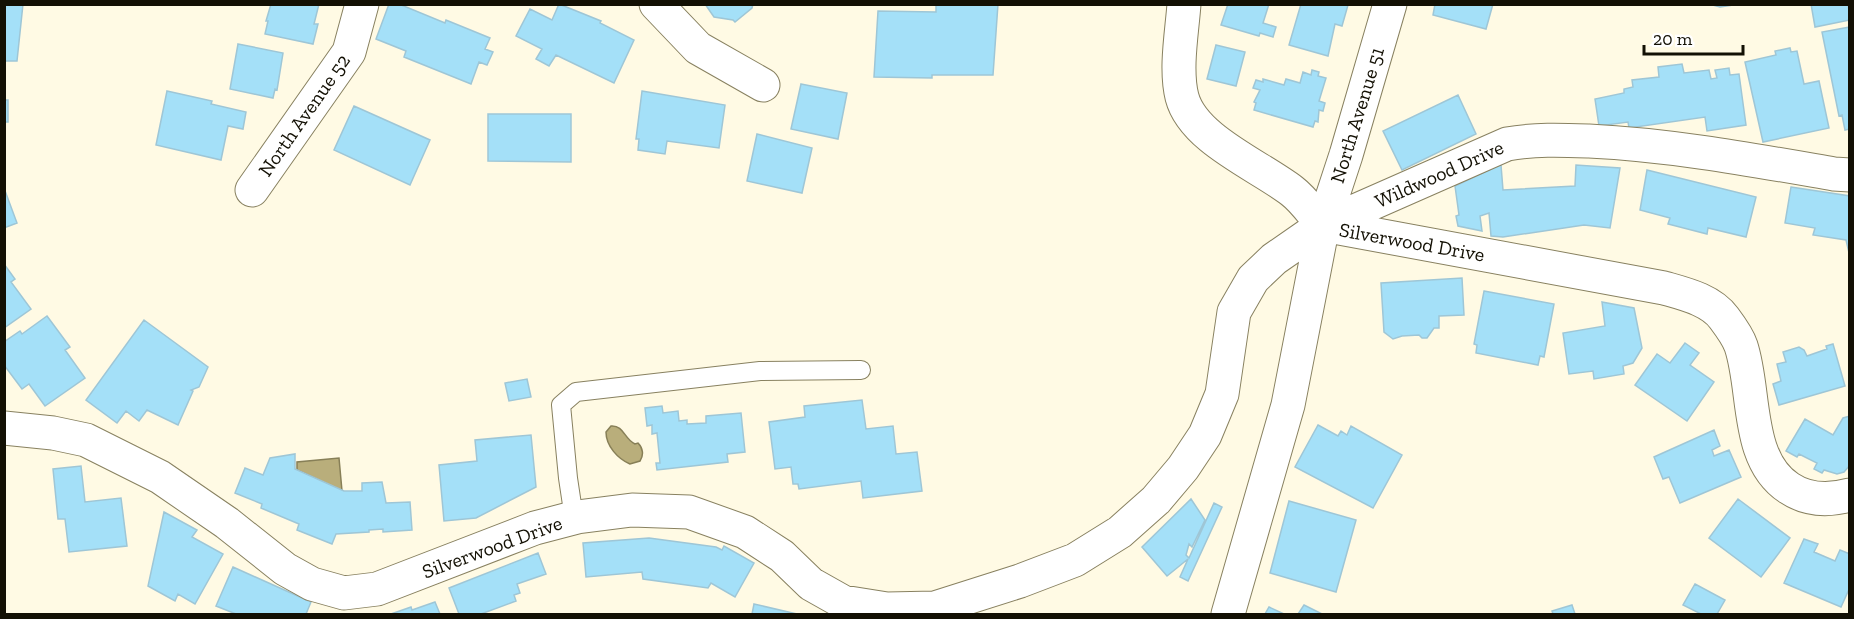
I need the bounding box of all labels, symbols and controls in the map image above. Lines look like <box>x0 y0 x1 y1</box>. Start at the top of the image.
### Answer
scale bar <box>1644 18 1743 56</box>
text: 20 m <box>1653 28 1693 50</box>
street label: North Avenue 51 <box>1325 44 1389 186</box>
street label: North Avenue 52 <box>253 49 355 181</box>
street label: Wildwood Drive <box>1371 135 1507 213</box>
street label: Silverwood Drive <box>1337 217 1487 267</box>
street label: Silverwood Drive <box>419 511 565 583</box>

